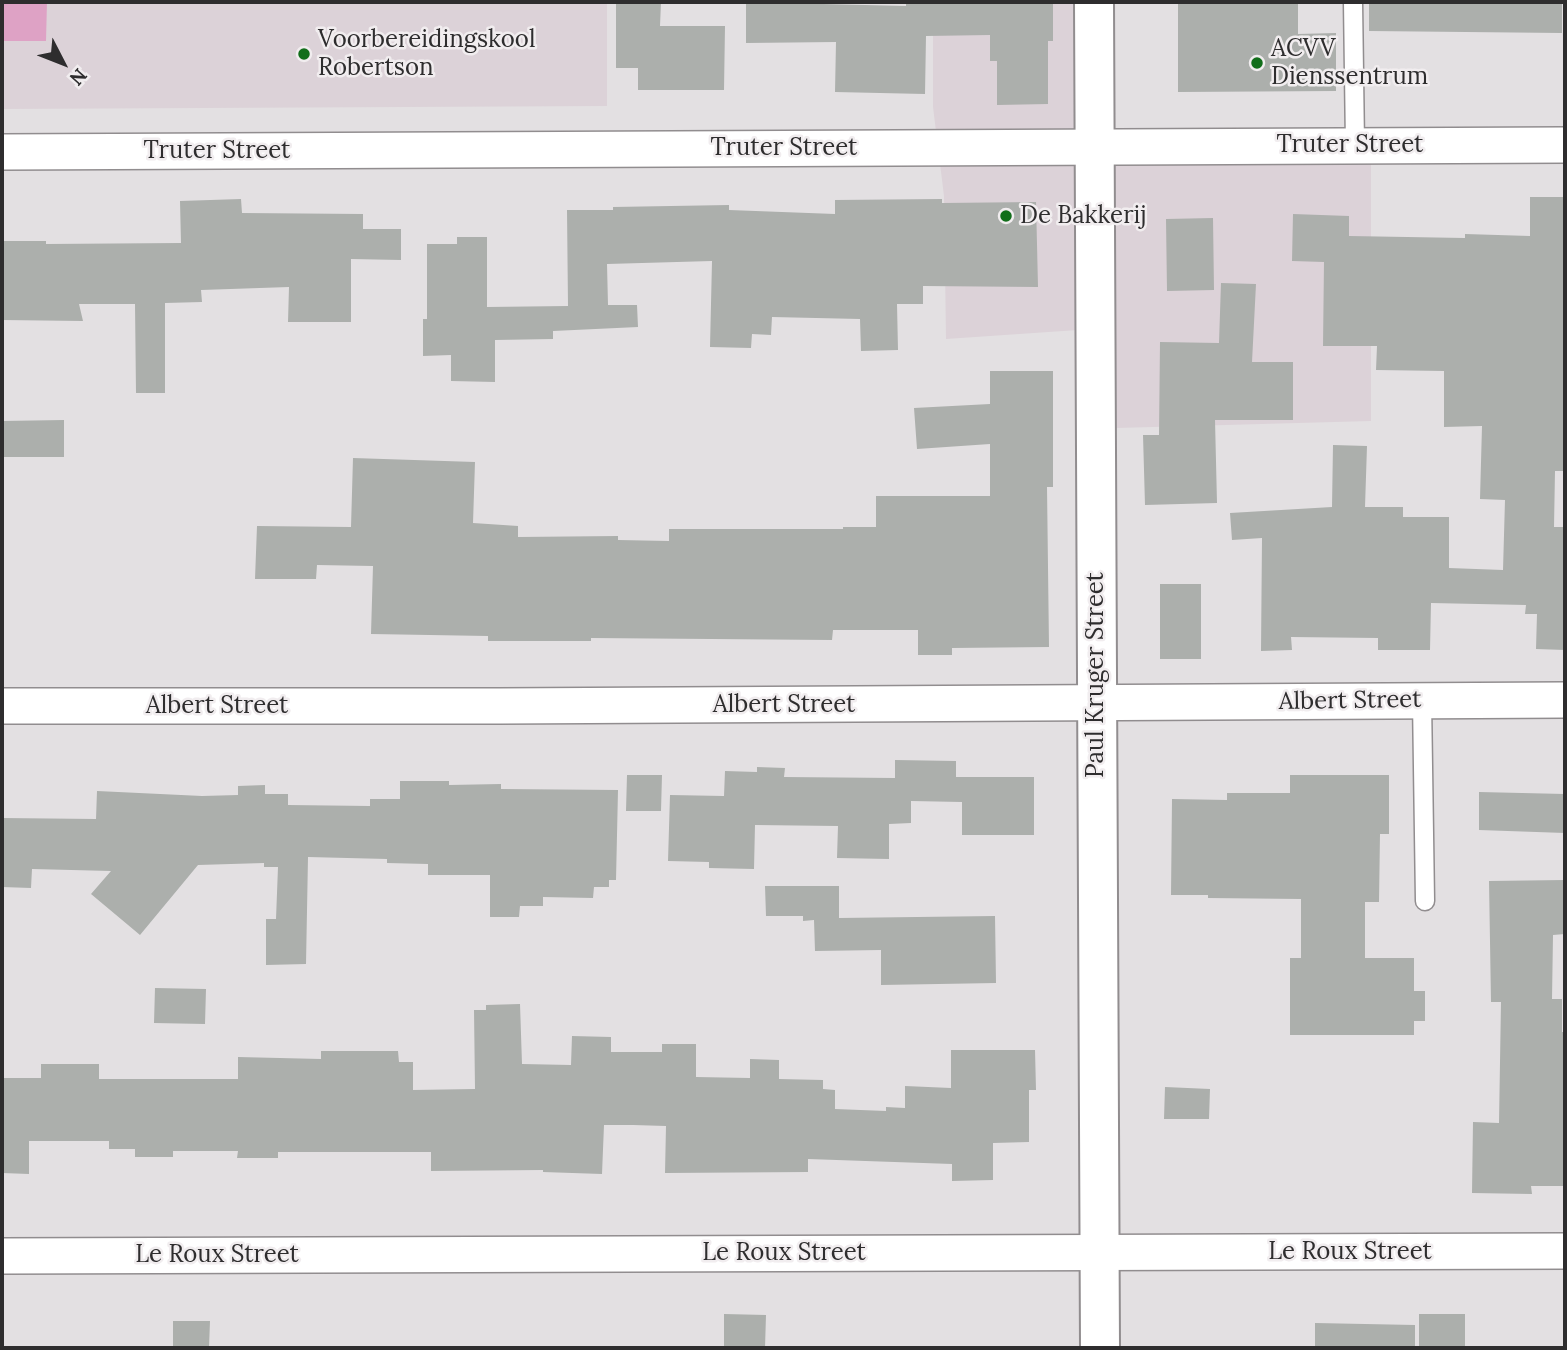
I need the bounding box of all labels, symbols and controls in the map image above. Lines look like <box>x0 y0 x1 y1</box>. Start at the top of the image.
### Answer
place label: Voorbereidingskool Robertson <box>318 26 535 82</box>
north arrow <box>28 28 98 98</box>
place label: ACVV Dienssentrum <box>1271 35 1428 91</box>
marker: Voorbereidingskool Robertson <box>296 46 312 62</box>
marker: ACVV Dienssentrum <box>1249 55 1265 71</box>
text: N <box>65 64 92 91</box>
street label: Truter Street <box>1277 131 1423 159</box>
street label: Truter Street <box>711 134 857 162</box>
street label: Truter Street <box>144 137 290 165</box>
place label: De Bakkerij <box>1020 202 1147 230</box>
marker: De Bakkerij <box>998 208 1014 224</box>
street label: Paul Kruger Street <box>1082 572 1110 778</box>
street label: Albert Street <box>1278 685 1422 717</box>
street label: Albert Street <box>713 691 855 719</box>
street label: Albert Street <box>146 692 288 720</box>
street label: Le Roux Street <box>1268 1238 1432 1266</box>
street label: Le Roux Street <box>702 1239 866 1267</box>
street label: Le Roux Street <box>135 1241 299 1269</box>

